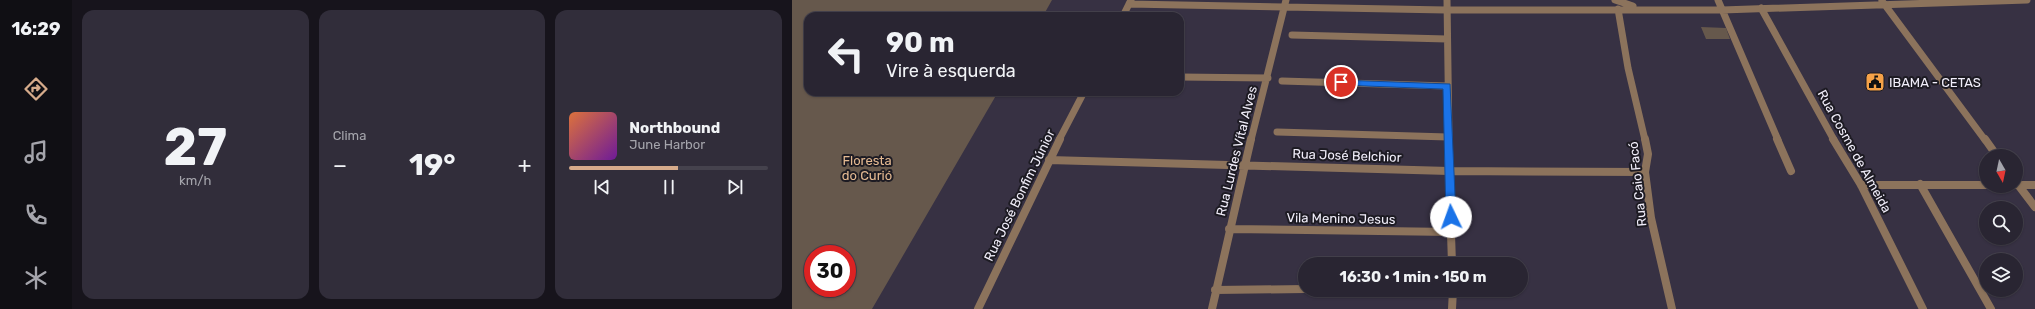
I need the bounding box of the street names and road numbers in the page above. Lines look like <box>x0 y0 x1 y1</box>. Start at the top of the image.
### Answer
street label: Rua Lurdes Vítal Alves <box>1213 84 1260 218</box>
street label: Rua Cosme de Almeida <box>1815 87 1895 215</box>
street label: Rua José Bonfim Júnior <box>981 127 1058 264</box>
street label: Rua Caio Facó <box>1626 141 1649 227</box>
street label: Rua José Belchior <box>1292 146 1402 165</box>
street label: Vila Menino Jesus <box>1286 210 1396 227</box>

